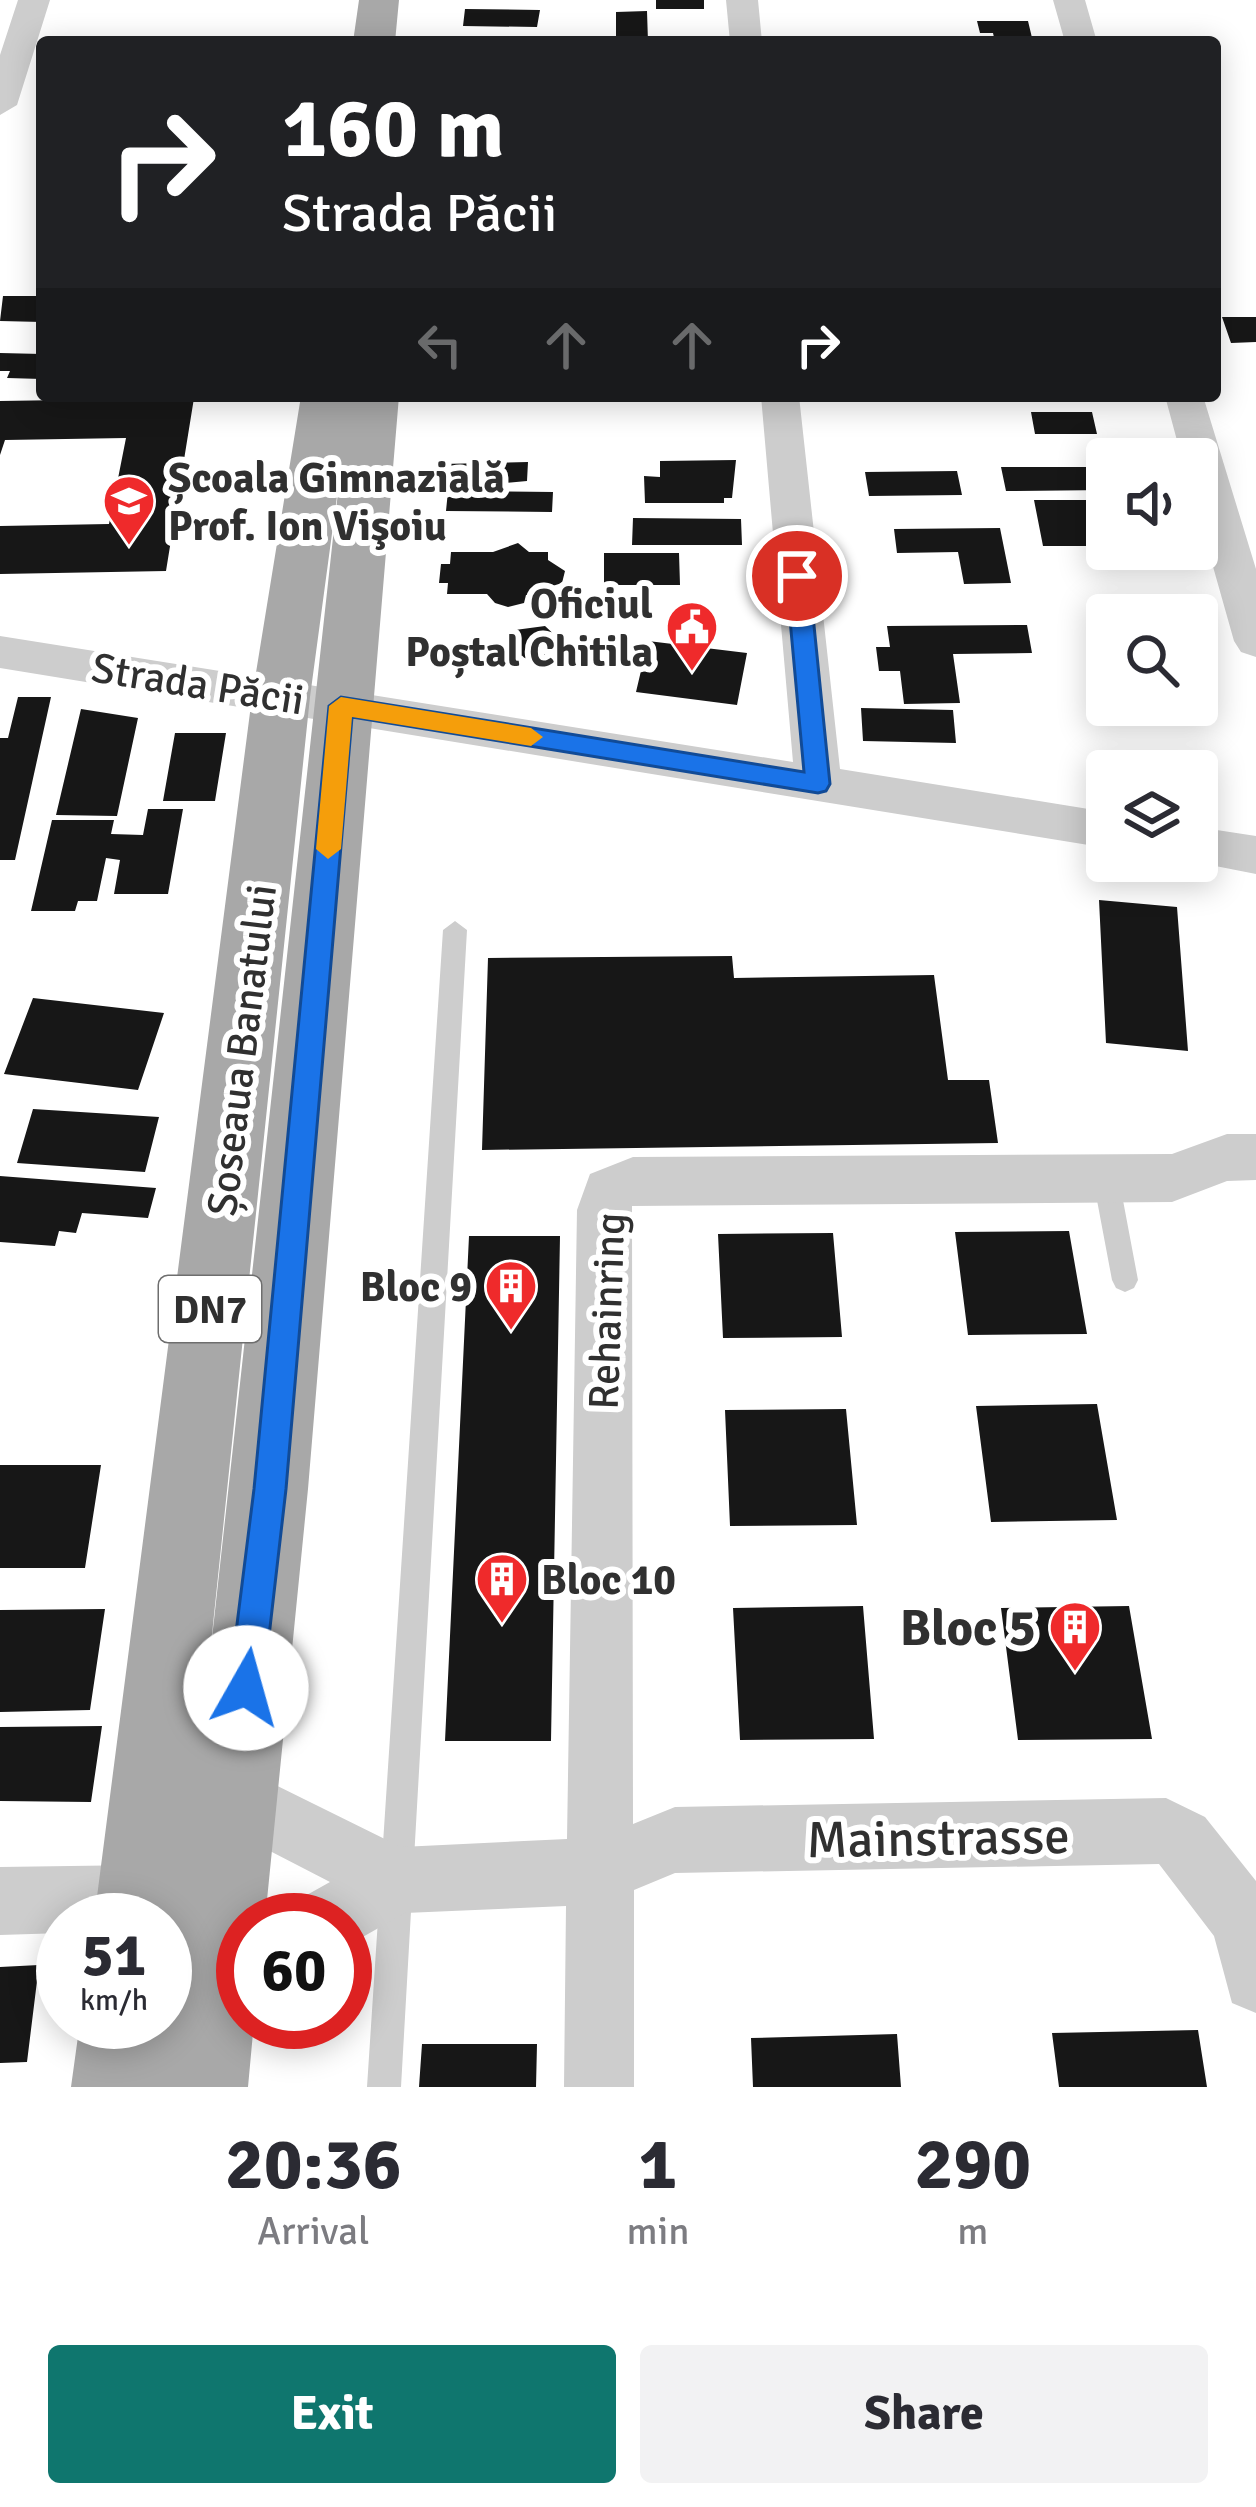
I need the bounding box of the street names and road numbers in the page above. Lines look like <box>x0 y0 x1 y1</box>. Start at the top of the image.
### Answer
street label: Strada Păcii <box>88 643 307 726</box>
street label: Șoseaua Banatului <box>197 882 288 1219</box>
street label: Rehainring <box>579 1212 636 1410</box>
road number: DN7 <box>159 1276 261 1342</box>
street label: Mainstrasse <box>806 1805 1070 1872</box>

